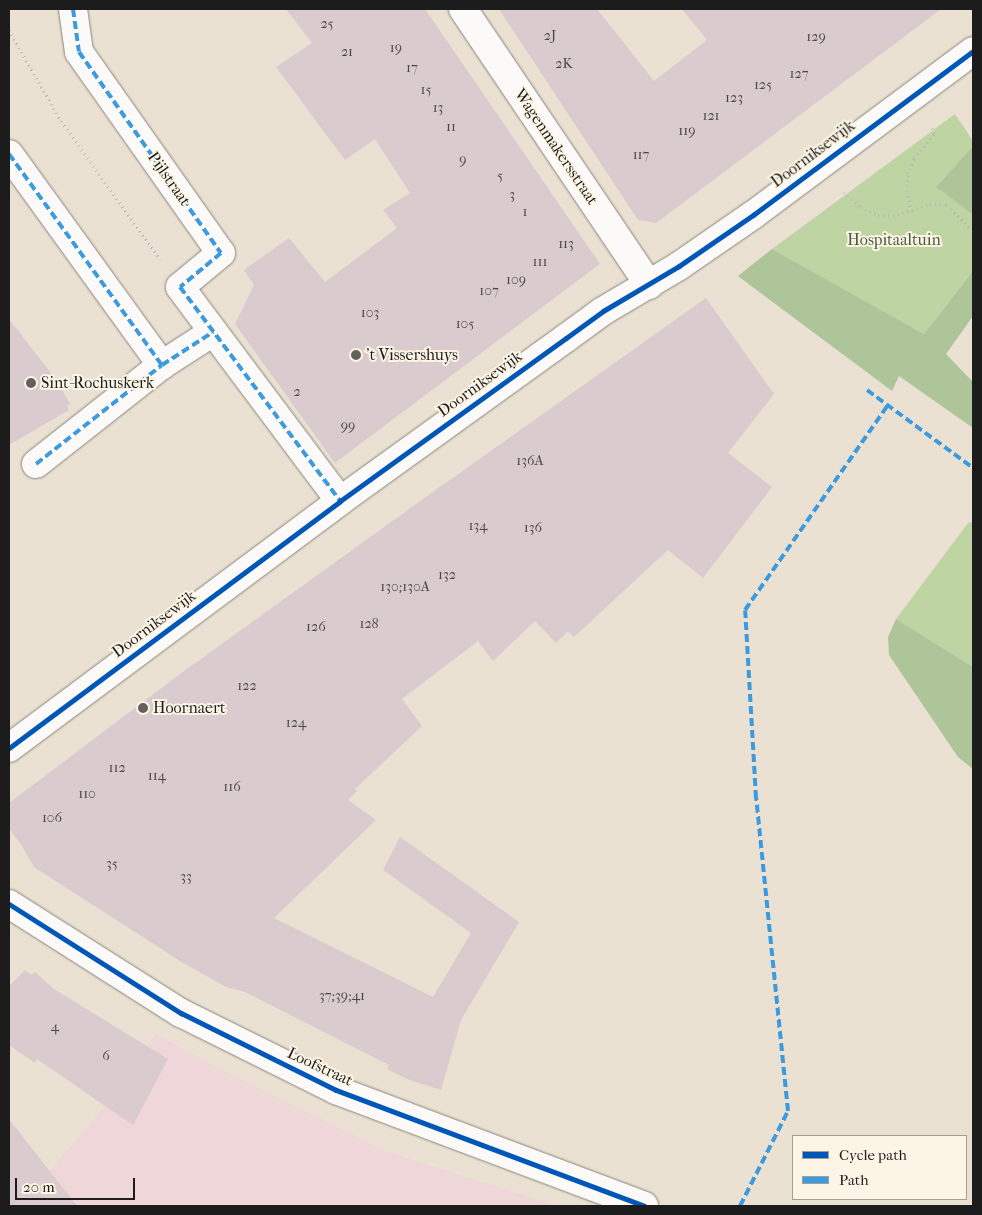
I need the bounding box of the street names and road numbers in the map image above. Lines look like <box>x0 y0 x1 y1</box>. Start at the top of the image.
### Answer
street label: Wagenmakersstraat <box>510 85 602 209</box>
street label: Doorniksewijk <box>767 116 859 192</box>
street label: Pijlstraat <box>143 148 195 210</box>
street label: Doorniksewijk <box>434 347 526 421</box>
street label: Doorniksewijk <box>108 586 200 662</box>
street label: Loofstraat <box>284 1043 356 1091</box>

